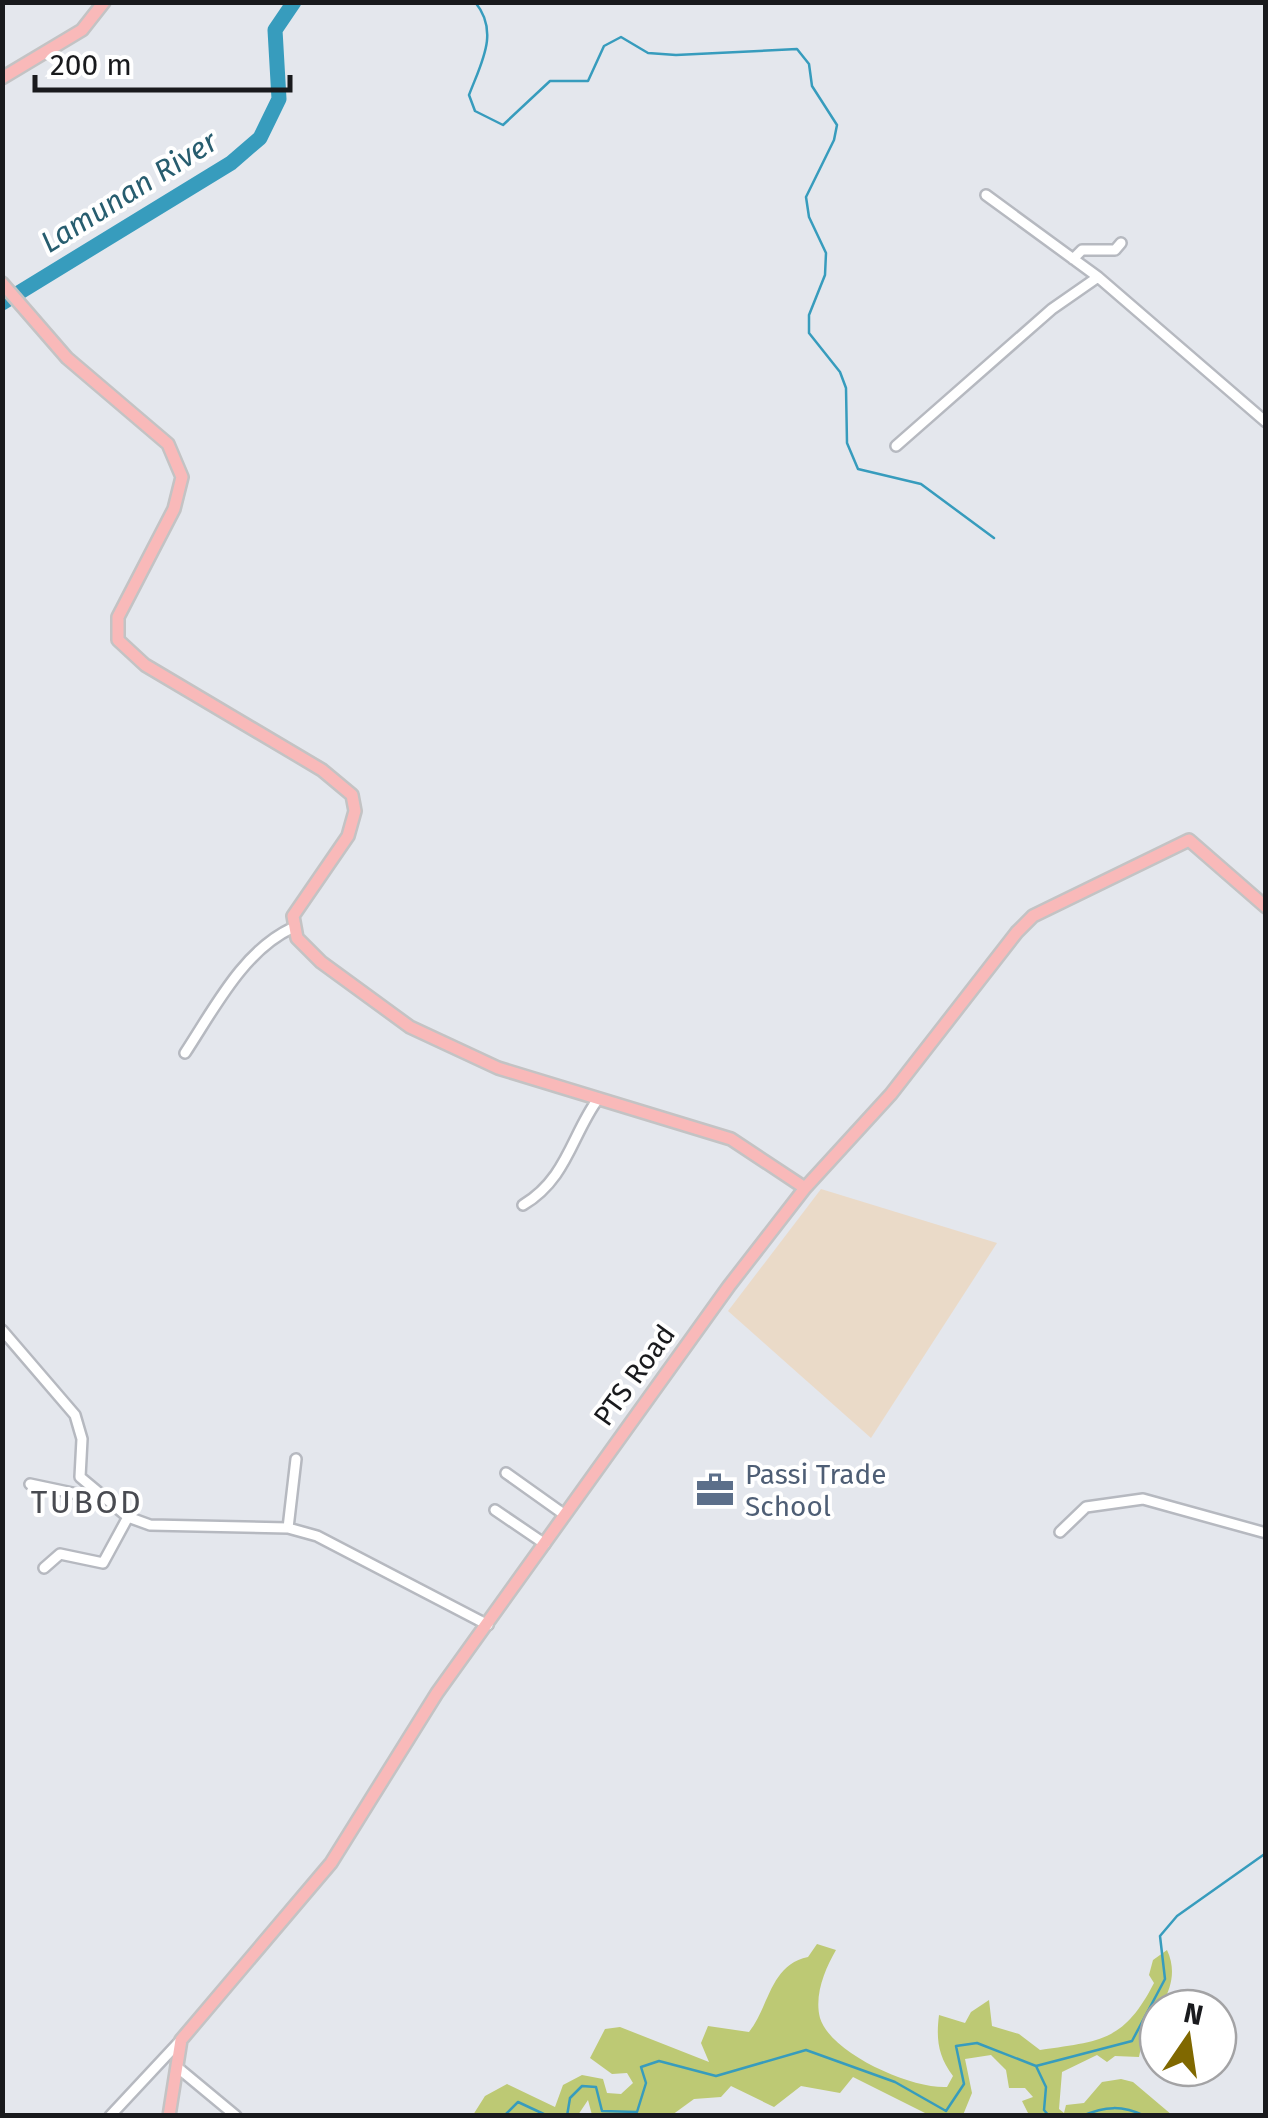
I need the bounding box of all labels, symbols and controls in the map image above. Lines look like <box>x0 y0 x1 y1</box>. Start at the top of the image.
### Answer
scale bar <box>35 30 290 92</box>
text: 200 m <box>50 47 132 83</box>
water label: Lamunan River <box>34 123 225 261</box>
street label: PTS Road <box>587 1318 682 1432</box>
place label: Passi Trade School <box>745 1458 887 1523</box>
office icon: Passi Trade School <box>694 1469 736 1511</box>
district label: TUBOD <box>31 1483 143 1521</box>
north arrow <box>1138 1988 1238 2088</box>
text: N <box>1181 1996 1206 2032</box>

